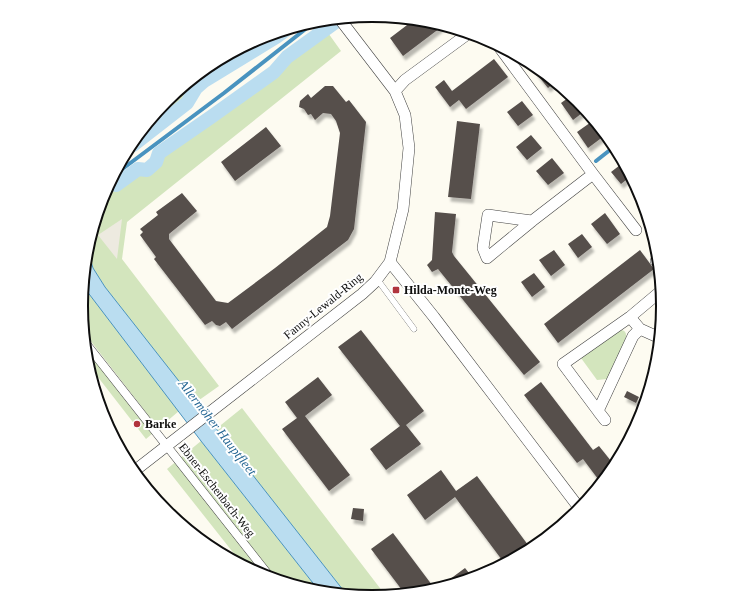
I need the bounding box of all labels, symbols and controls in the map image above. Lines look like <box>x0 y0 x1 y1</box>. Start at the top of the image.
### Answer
street label: Fanny-Lewald-Ring <box>281 270 365 342</box>
place label: Hilda-Monte-Weg <box>404 283 497 297</box>
marker: Hilda-Monte-Weg <box>391 285 401 295</box>
water label: Allermöher Hauptfleet <box>175 376 260 478</box>
place label: Barke <box>145 417 177 431</box>
marker: Barke <box>132 419 142 429</box>
street label: Ebner-Eschenbach-Weg <box>176 440 258 540</box>

